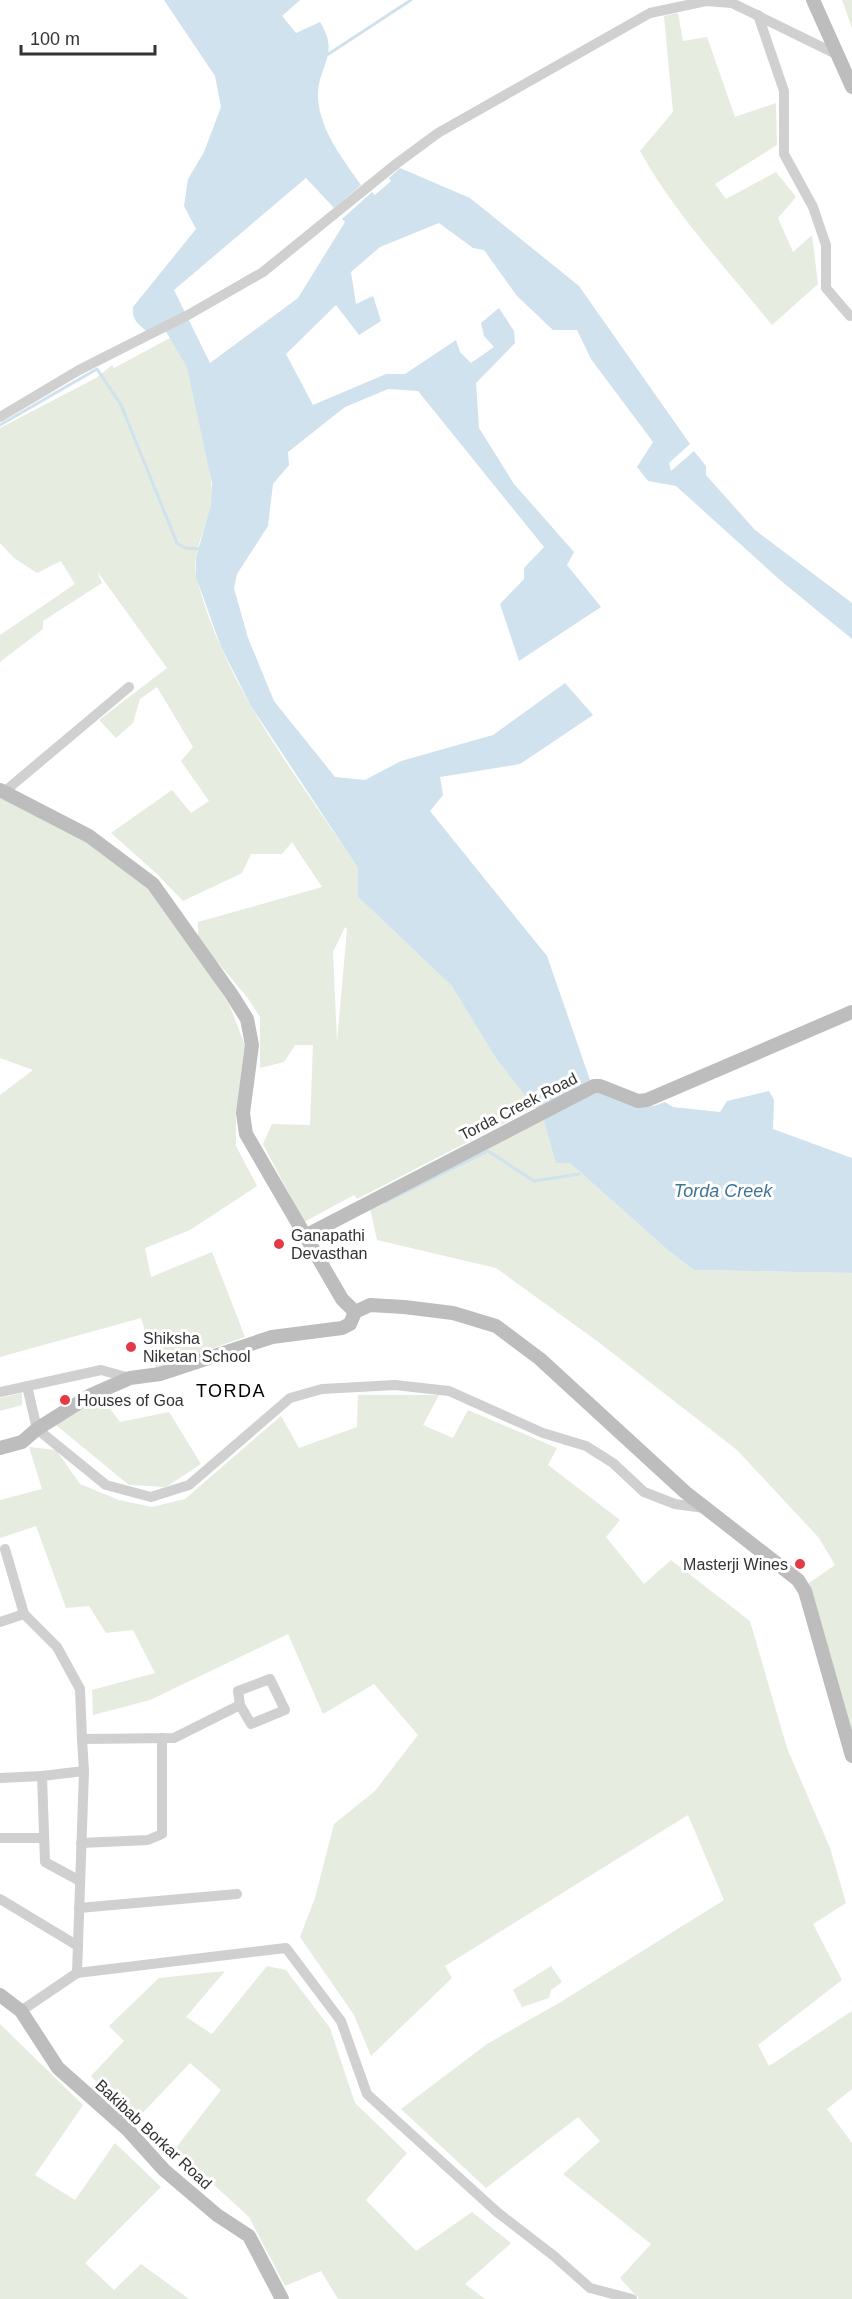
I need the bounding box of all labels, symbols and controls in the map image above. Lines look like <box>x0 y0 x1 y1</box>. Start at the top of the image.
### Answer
scale bar <box>21 18 154 56</box>
text: 100 m <box>30 29 80 49</box>
street label: Torda Creek Road <box>457 1069 580 1143</box>
water label: Torda Creek <box>674 1181 773 1201</box>
place label: Ganapathi Devasthan <box>291 1227 368 1262</box>
marker: Ganapathi Devasthan <box>272 1237 286 1251</box>
place label: Shiksha Niketan School <box>143 1330 251 1365</box>
marker: Shiksha Niketan School <box>124 1340 138 1354</box>
district label: TORDA <box>196 1381 266 1401</box>
place label: Houses of Goa <box>77 1392 184 1409</box>
marker: Houses of Goa <box>58 1393 72 1407</box>
place label: Masterji Wines <box>683 1556 788 1573</box>
marker: Masterji Wines <box>793 1557 807 1571</box>
street label: Bakibab Borkar Road <box>92 2076 215 2192</box>

